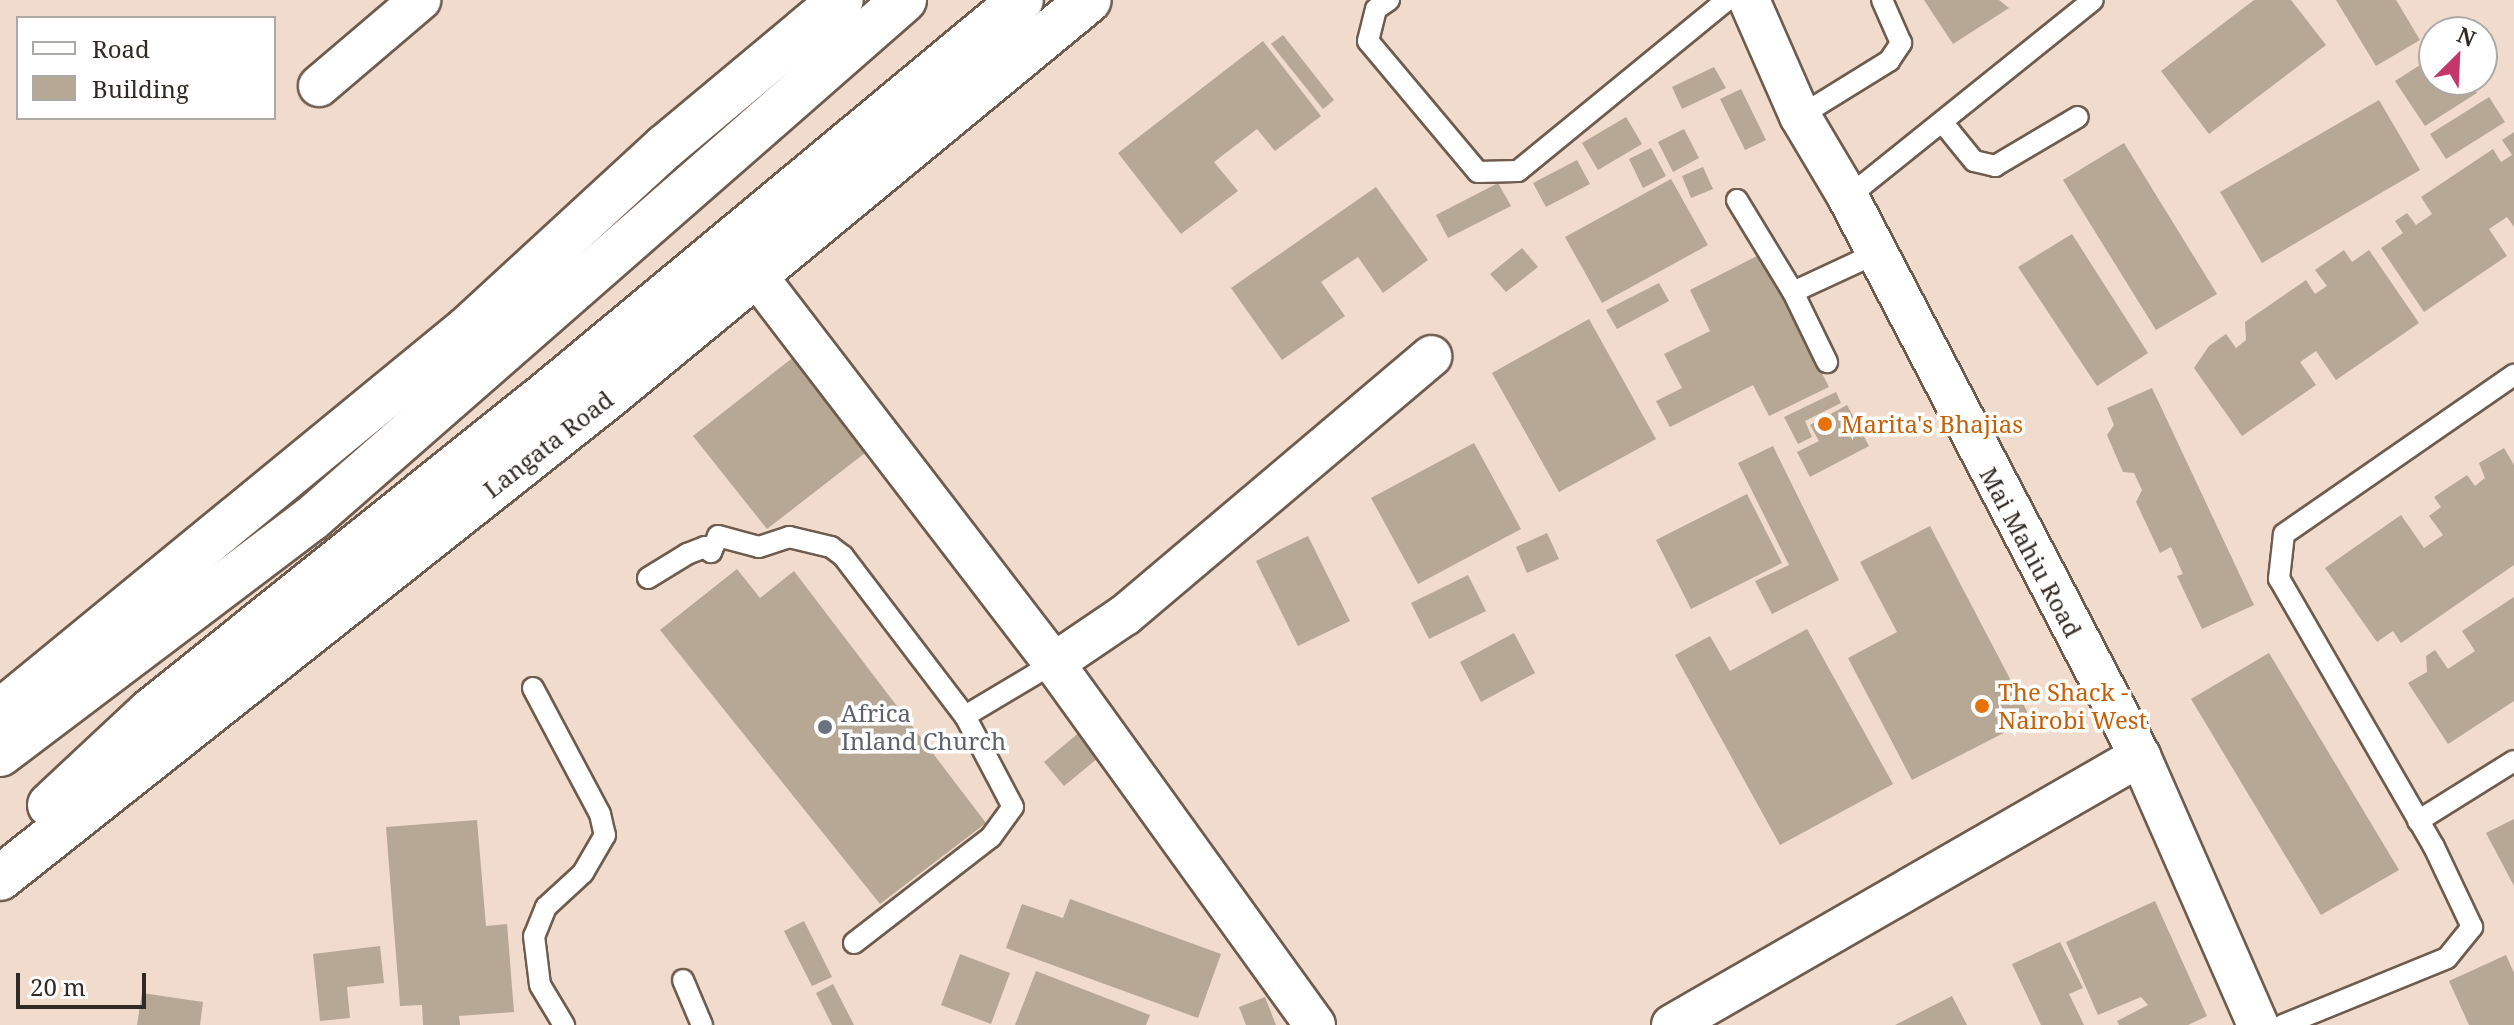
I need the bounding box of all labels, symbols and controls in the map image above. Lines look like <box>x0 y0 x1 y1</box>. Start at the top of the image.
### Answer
legend <box>16 16 276 120</box>
north arrow <box>2418 16 2498 96</box>
text: N <box>2453 19 2481 53</box>
text: Road <box>92 32 150 65</box>
text: Building <box>92 72 189 105</box>
street label: Langata Road <box>478 385 618 503</box>
place label: Marita's Bhajias <box>1841 410 2023 438</box>
marker: Marita's Bhajias <box>1816 415 1834 433</box>
street label: Mai Mahiu Road <box>1974 462 2088 642</box>
place label: The Shack - Nairobi West <box>1998 678 2147 734</box>
marker: The Shack - Nairobi West <box>1973 697 1991 715</box>
place label: Africa Inland Church <box>841 699 1006 755</box>
marker: Africa Inland Church <box>816 718 834 736</box>
scale bar <box>20 957 150 1007</box>
text: 20 m <box>30 970 86 1003</box>

